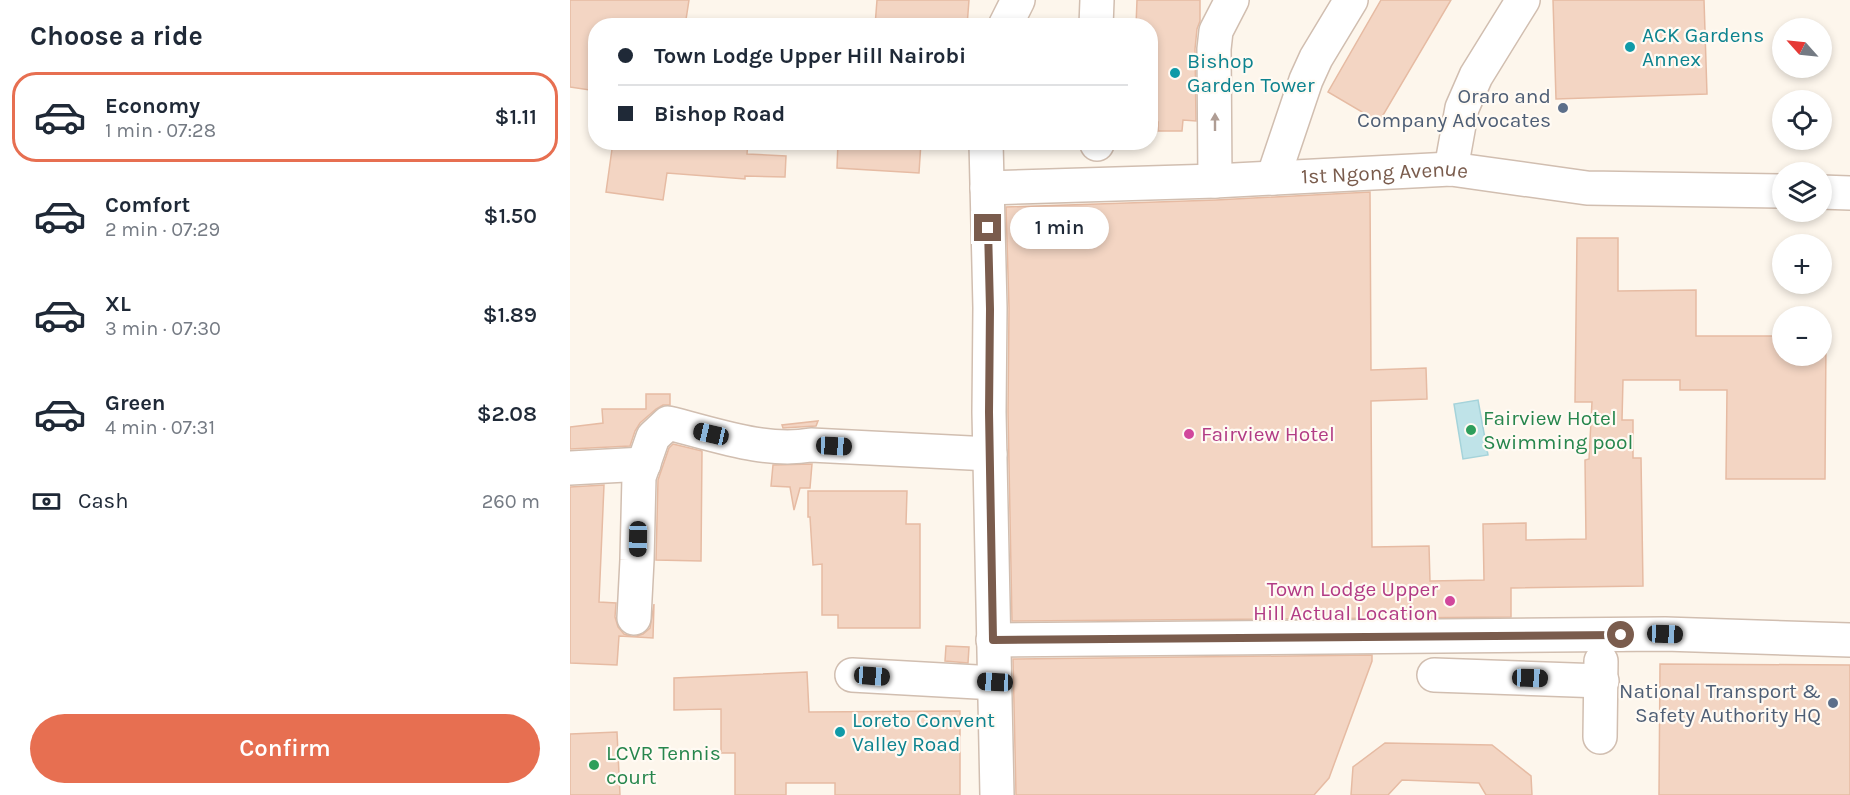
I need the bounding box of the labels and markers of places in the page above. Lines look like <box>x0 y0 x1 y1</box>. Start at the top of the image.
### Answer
place label: ACK Gardens Annex <box>1642 23 1764 71</box>
marker: ACK Gardens Annex <box>1623 40 1637 54</box>
place label: Bishop Garden Tower <box>1187 49 1315 97</box>
marker: Bishop Garden Tower <box>1168 66 1182 80</box>
place label: Oraro and Company Advocates <box>1357 84 1551 132</box>
marker: Oraro and Company Advocates <box>1556 101 1570 115</box>
place label: Fairview Hotel Swimming pool <box>1483 406 1633 454</box>
place label: Fairview Hotel <box>1201 422 1335 446</box>
marker: Fairview Hotel Swimming pool <box>1464 423 1478 437</box>
marker: Fairview Hotel <box>1182 427 1196 441</box>
place label: Town Lodge Upper Hill Actual Location <box>1253 577 1438 625</box>
marker: Town Lodge Upper Hill Actual Location <box>1443 594 1457 608</box>
place label: National Transport & Safety Authority HQ <box>1619 679 1821 727</box>
marker: National Transport & Safety Authority HQ <box>1826 696 1840 710</box>
place label: Loreto Convent Valley Road <box>852 708 995 756</box>
marker: Loreto Convent Valley Road <box>833 725 847 739</box>
place label: LCVR Tennis court <box>606 741 721 789</box>
marker: LCVR Tennis court <box>587 758 601 772</box>

